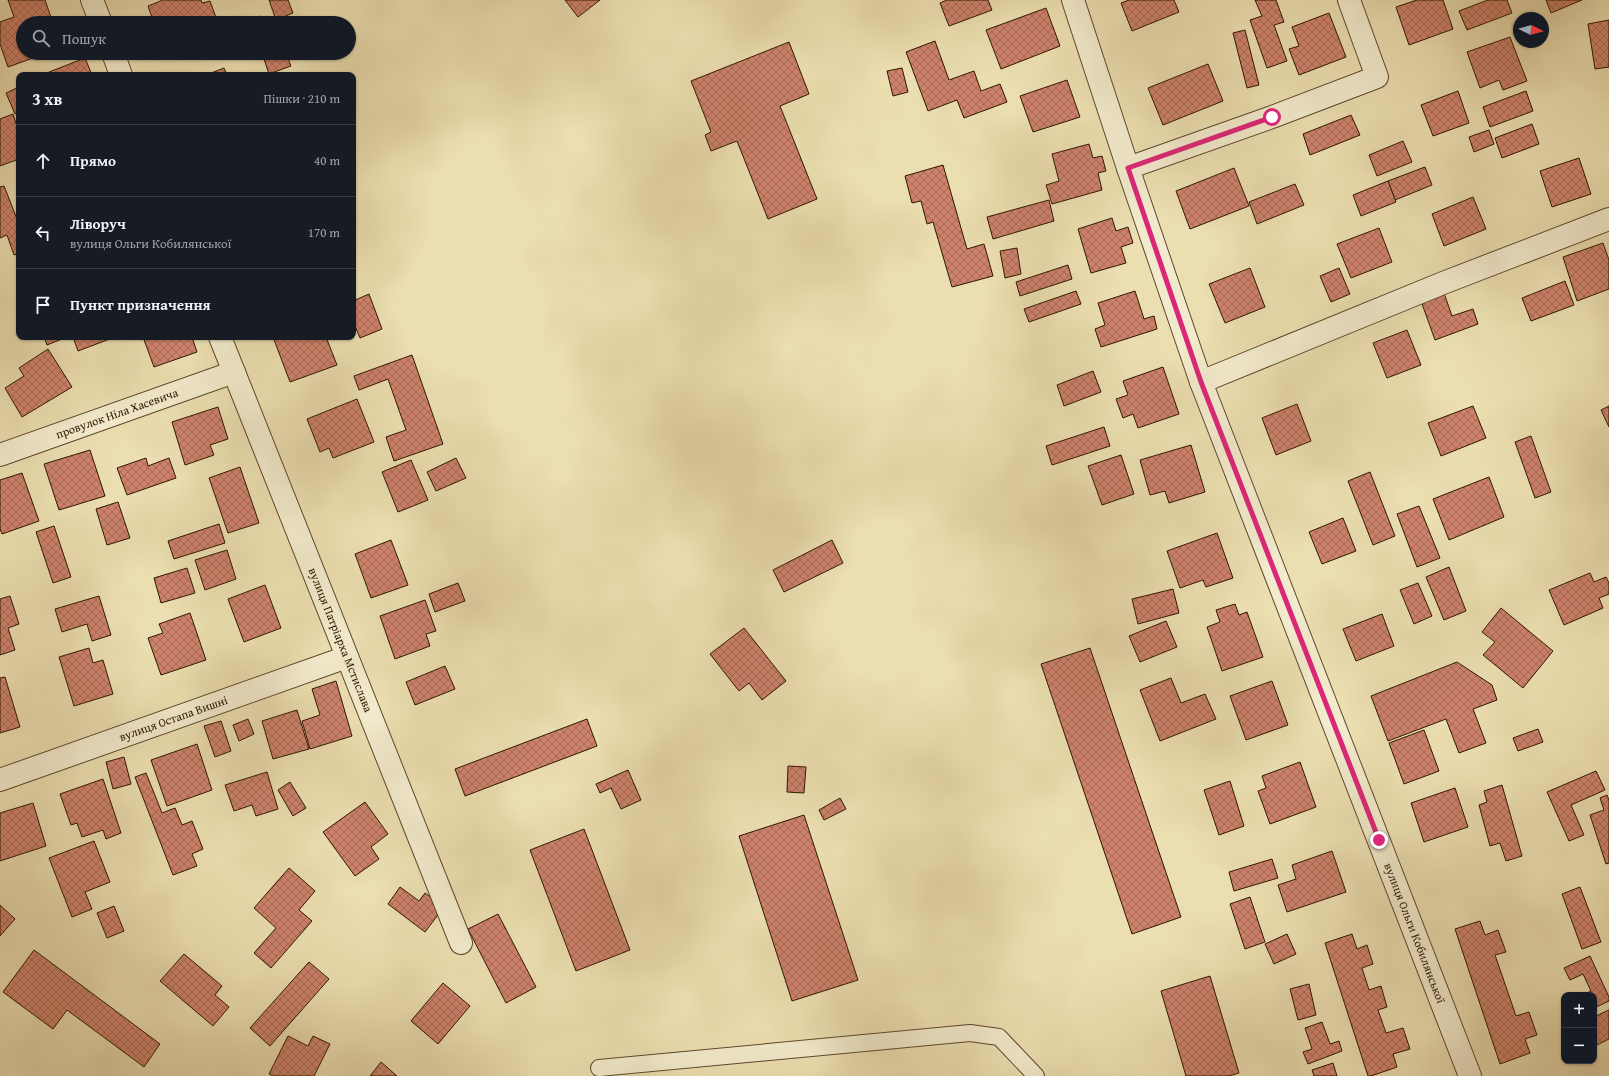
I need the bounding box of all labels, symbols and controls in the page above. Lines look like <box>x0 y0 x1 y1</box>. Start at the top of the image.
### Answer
north arrow <box>1513 12 1549 48</box>
search box <box>16 16 356 60</box>
icon: search <box>30 27 52 49</box>
text: Пошук <box>62 28 106 49</box>
text: 3 хв <box>32 86 62 111</box>
text: Пішки · 210 m <box>263 89 340 108</box>
route start <box>1263 108 1281 126</box>
icon: ahead <box>32 150 54 172</box>
text: Прямо <box>70 150 116 171</box>
text: 40 m <box>314 151 340 170</box>
text: Ліворуч <box>70 213 126 234</box>
icon: left <box>32 222 54 244</box>
text: 170 m <box>308 223 340 242</box>
text: вулиця Ольги Кобилянської <box>70 234 232 253</box>
icon: arrive <box>32 294 54 316</box>
text: Пункт призначення <box>70 294 211 315</box>
street label: провулок Ніла Хасевича <box>53 383 180 443</box>
street label: вулиця Патріарха Мстислава <box>305 565 377 715</box>
street label: вулиця Остапа Вишні <box>117 691 230 745</box>
route end <box>1370 831 1388 849</box>
street label: вулиця Ольги Кобилянської <box>1380 860 1450 1006</box>
map controls <box>1561 992 1597 1064</box>
button: + <box>1561 992 1597 1028</box>
button: − <box>1561 1028 1597 1064</box>

